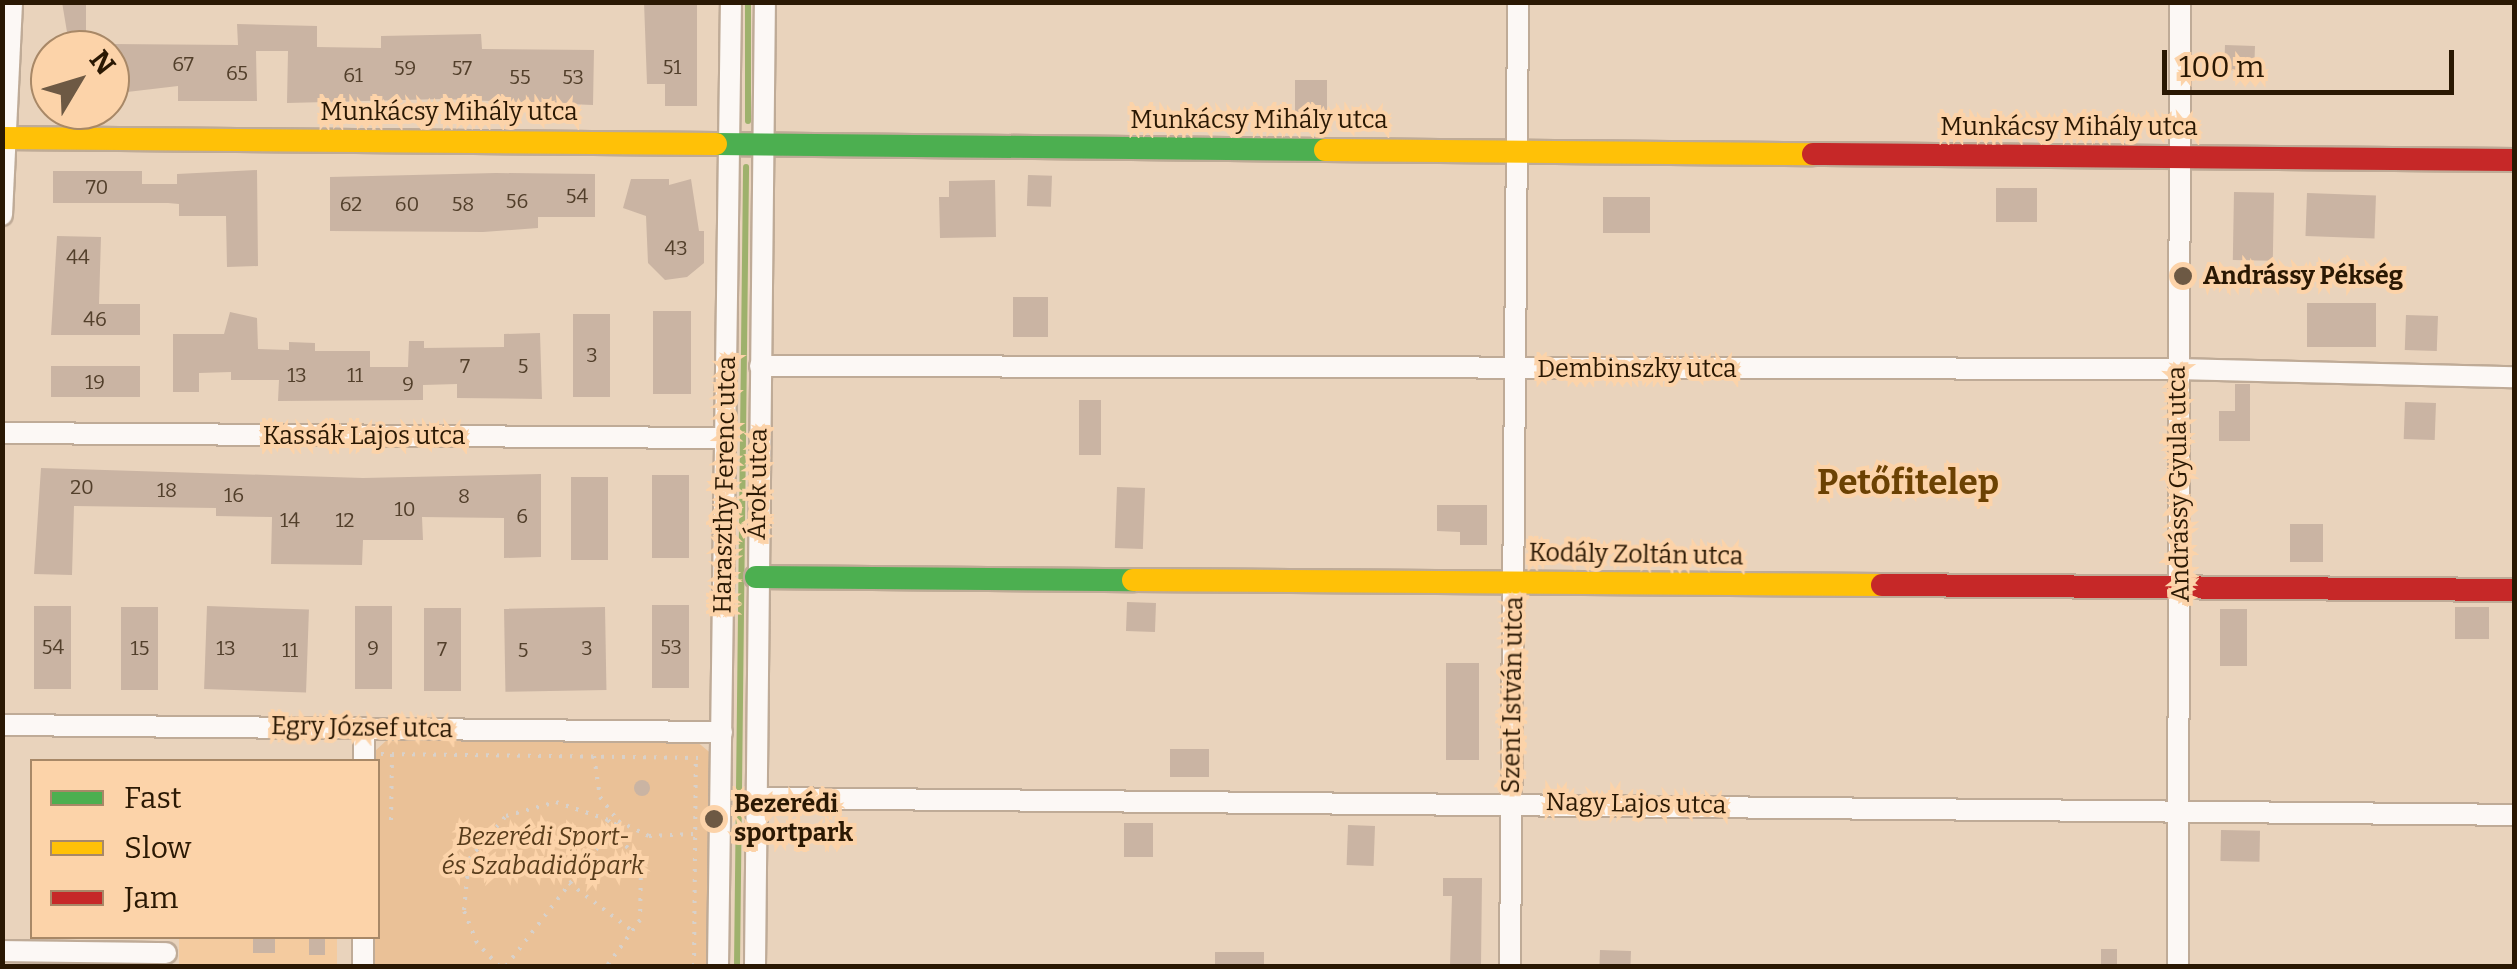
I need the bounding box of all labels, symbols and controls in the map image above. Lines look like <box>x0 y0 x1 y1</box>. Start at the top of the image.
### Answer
north arrow <box>30 30 130 130</box>
scale bar <box>2167 30 2460 92</box>
text: N <box>83 44 122 81</box>
text: 100 m <box>2179 49 2264 85</box>
house number: 67 <box>172 52 194 76</box>
house number: 51 <box>663 55 681 79</box>
house number: 59 <box>394 56 416 80</box>
house number: 57 <box>452 56 472 80</box>
house number: 65 <box>226 61 248 85</box>
house number: 61 <box>343 63 363 87</box>
house number: 55 <box>509 65 531 89</box>
house number: 53 <box>562 65 584 89</box>
street label: Munkácsy Mihály utca <box>320 97 578 127</box>
street label: Munkácsy Mihály utca <box>1130 105 1388 135</box>
street label: Munkácsy Mihály utca <box>1940 112 2198 142</box>
house number: 70 <box>86 175 108 199</box>
house number: 54 <box>566 184 588 208</box>
house number: 56 <box>506 189 528 213</box>
house number: 62 <box>340 192 362 216</box>
house number: 60 <box>395 192 419 216</box>
house number: 58 <box>452 192 474 216</box>
house number: 43 <box>664 236 688 260</box>
house number: 44 <box>66 245 90 269</box>
place label: Andrássy Pékség <box>2203 261 2403 291</box>
marker: Andrássy Pékség <box>2172 265 2194 287</box>
house number: 46 <box>83 307 107 331</box>
house number: 3 <box>586 343 598 367</box>
house number: 7 <box>460 354 470 378</box>
house number: 5 <box>518 354 528 378</box>
street label: Dembinszky utca <box>1537 354 1737 384</box>
street label: Haraszthy Ferenc utca <box>708 356 742 614</box>
house number: 13 <box>287 363 307 387</box>
house number: 11 <box>347 363 363 387</box>
street label: Andrássy Gyula utca <box>2162 366 2196 602</box>
house number: 19 <box>85 370 105 394</box>
house number: 9 <box>402 372 414 396</box>
street label: Kassák Lajos utca <box>263 421 465 451</box>
street label: Árok utca <box>742 428 774 540</box>
district label: Petőfitelep <box>1817 461 1999 503</box>
house number: 20 <box>70 475 94 499</box>
house number: 18 <box>157 478 177 502</box>
house number: 16 <box>224 483 244 507</box>
house number: 8 <box>458 484 470 508</box>
house number: 10 <box>395 497 415 521</box>
house number: 6 <box>516 504 528 528</box>
house number: 14 <box>280 508 300 532</box>
house number: 12 <box>336 508 354 532</box>
street label: Kodály Zoltán utca <box>1528 538 1744 572</box>
street label: Szent István utca <box>1496 596 1530 794</box>
house number: 54 <box>42 635 64 659</box>
house number: 53 <box>660 635 682 659</box>
house number: 15 <box>131 636 149 660</box>
house number: 13 <box>216 636 236 660</box>
house number: 9 <box>367 636 379 660</box>
house number: 3 <box>581 636 593 660</box>
house number: 7 <box>437 637 447 661</box>
house number: 11 <box>282 638 298 662</box>
house number: 5 <box>518 638 528 662</box>
street label: Egry József utca <box>271 711 453 745</box>
legend <box>30 759 380 939</box>
text: Fast <box>124 780 182 816</box>
street label: Nagy Lajos utca <box>1545 787 1727 821</box>
place label: Bezerédi sportpark <box>734 790 853 849</box>
marker: Bezerédi sportpark <box>703 808 725 830</box>
park label: Bezerédi Sport- és Szabadidőpark <box>442 823 644 882</box>
text: Slow <box>124 830 191 866</box>
text: Jam <box>124 880 178 916</box>

